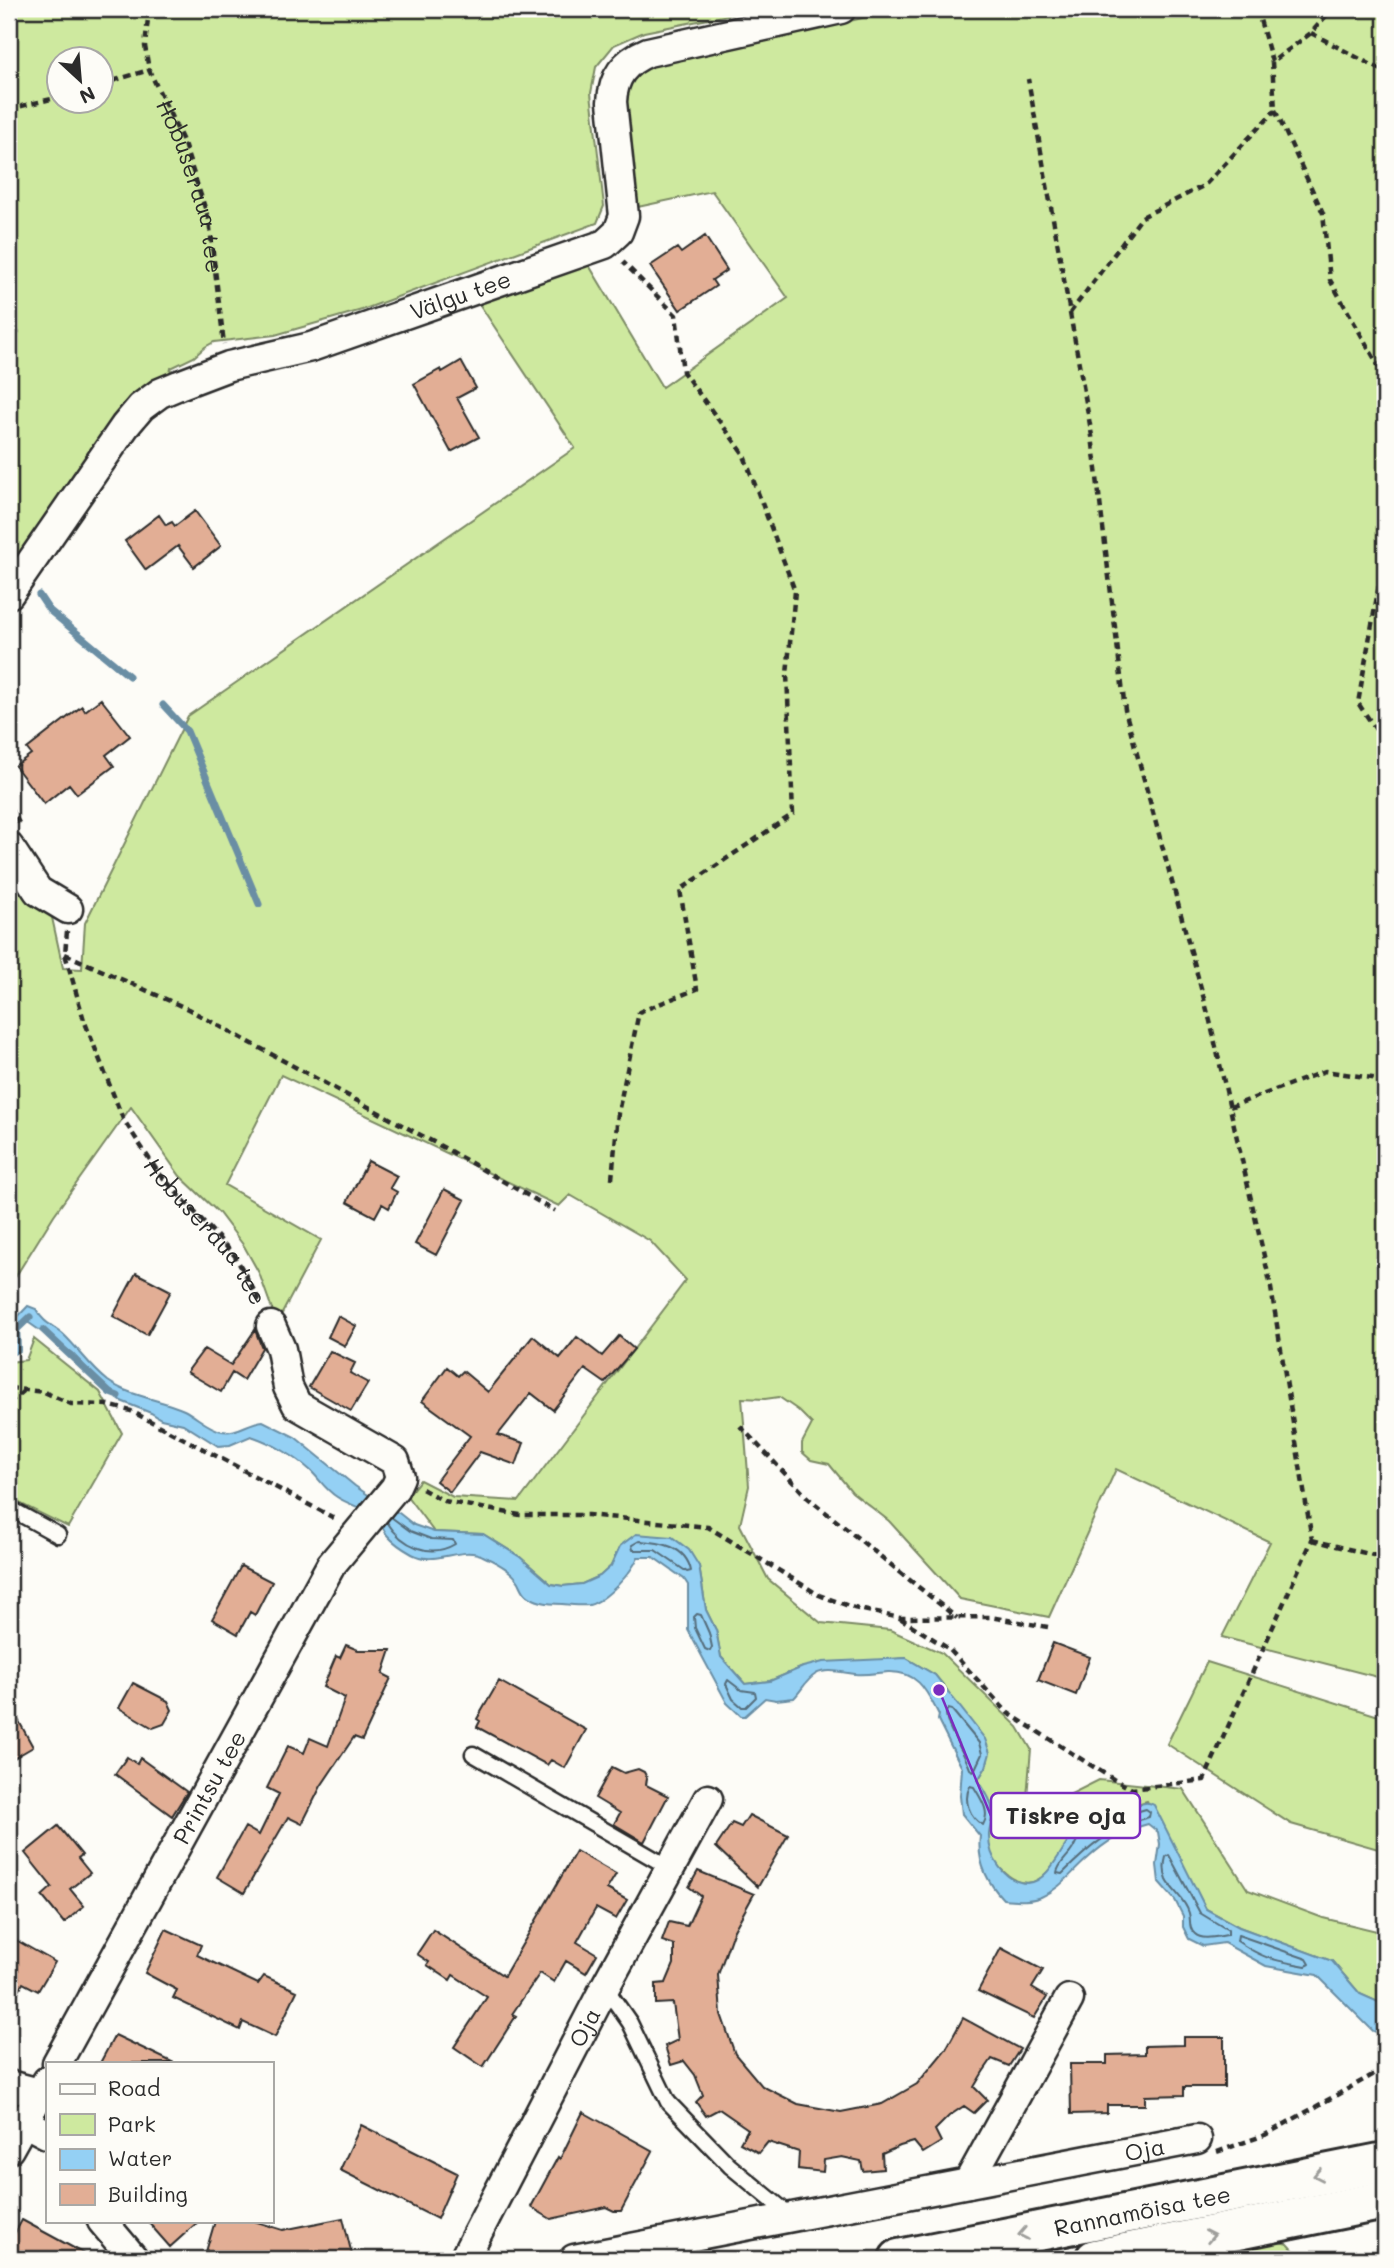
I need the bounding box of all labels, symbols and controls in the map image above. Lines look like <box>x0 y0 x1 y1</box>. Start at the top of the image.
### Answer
north arrow <box>46 46 116 116</box>
text: N <box>76 81 100 110</box>
street label: Hobuseraua tee <box>150 94 230 275</box>
street label: Välgu tee <box>406 263 515 326</box>
street label: Hobuseraua tee <box>138 1152 274 1310</box>
street label: Printsu tee <box>166 1725 252 1849</box>
callout: Tiskre oja <box>991 1793 1140 1838</box>
text: Tiskre oja <box>1005 1799 1127 1830</box>
street label: Oja <box>562 2002 607 2052</box>
legend <box>46 2062 273 2222</box>
text: Road <box>108 2074 160 2101</box>
text: Park <box>108 2110 156 2137</box>
street label: Oja <box>1122 2131 1167 2168</box>
text: Water <box>108 2144 172 2171</box>
one-way arrow <box>1312 2167 1324 2182</box>
street label: Rannamõisa tee <box>1051 2178 1233 2243</box>
text: Building <box>108 2180 188 2207</box>
one-way arrow <box>1017 2226 1029 2241</box>
one-way arrow <box>1204 2229 1216 2244</box>

